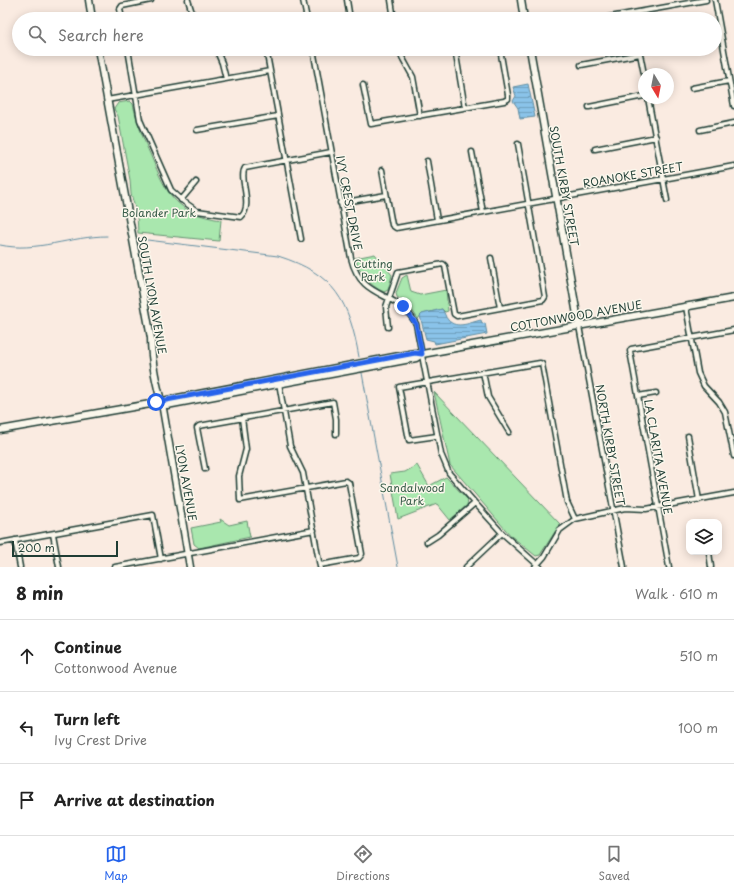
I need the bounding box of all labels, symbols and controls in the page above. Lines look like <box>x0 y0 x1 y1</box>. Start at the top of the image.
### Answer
search box <box>12 12 722 56</box>
icon: search <box>26 23 48 45</box>
text: Search here <box>58 23 144 46</box>
north arrow <box>638 68 674 104</box>
street label: SOUTH KIRBY STREET <box>546 124 584 248</box>
street label: IVY CREST DRIVE <box>332 154 367 252</box>
street label: ROANOKE STREET <box>582 157 685 192</box>
park label: Bolander Park <box>122 204 196 221</box>
street label: SOUTH LYON AVENUE <box>134 234 171 356</box>
park label: Cutting Park <box>353 255 393 285</box>
street label: COTTONWOOD AVENUE <box>509 296 643 335</box>
route end <box>394 297 412 315</box>
street label: NORTH KIRBY STREET <box>591 383 630 507</box>
route start <box>147 393 165 411</box>
street label: LA CLARITA AVENUE <box>640 398 677 516</box>
street label: LYON AVENUE <box>171 443 202 523</box>
park label: Sandalwood Park <box>379 479 445 509</box>
map controls <box>686 519 722 555</box>
button: layers <box>686 519 722 555</box>
scale bar <box>12 539 118 558</box>
text: 200 m <box>18 539 55 556</box>
text: 8 min <box>16 580 64 606</box>
text: Walk · 610 m <box>635 584 718 603</box>
text: Continue <box>54 635 122 658</box>
icon: ahead <box>16 645 38 667</box>
text: 510 m <box>679 646 718 665</box>
text: Cottonwood Avenue <box>54 658 177 677</box>
text: Turn left <box>54 707 120 730</box>
icon: left <box>16 717 38 739</box>
text: 100 m <box>678 718 718 737</box>
text: Ivy Crest Drive <box>54 730 147 749</box>
text: Arrive at destination <box>54 788 215 811</box>
icon: arrive <box>16 789 38 811</box>
tab: Map <box>104 843 128 884</box>
tab: Directions <box>336 843 390 884</box>
tab: Saved <box>598 843 630 884</box>

